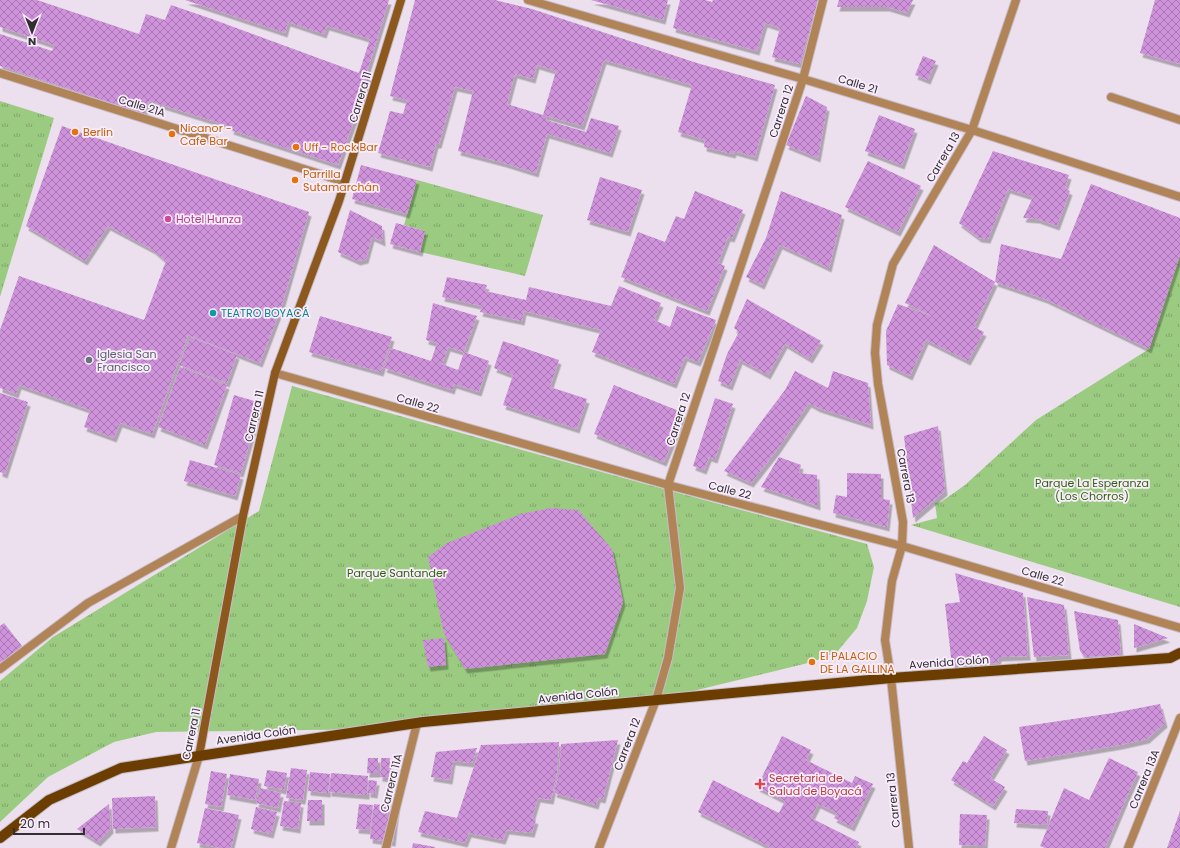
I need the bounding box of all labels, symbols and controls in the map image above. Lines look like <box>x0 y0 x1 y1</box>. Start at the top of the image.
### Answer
north arrow <box>12 12 52 52</box>
text: N <box>28 34 36 50</box>
street label: Carrera 11 <box>345 70 375 124</box>
street label: Calle 21 <box>836 70 880 98</box>
street label: Carrera 12 <box>765 82 797 140</box>
street label: Calle 21A <box>117 91 168 121</box>
place label: Nicanor - Cafe Bar <box>180 120 232 149</box>
place label: Berlin <box>83 124 113 140</box>
marker: Berlin <box>70 127 80 137</box>
marker: Nicanor - Cafe Bar <box>167 129 177 139</box>
street label: Carrera 13 <box>922 129 964 185</box>
place label: Uff - Rock Bar <box>304 139 378 155</box>
marker: Uff - Rock Bar <box>291 142 301 152</box>
place label: Parrilla Sutamarchán <box>303 166 379 195</box>
marker: Parrilla Sutamarchán <box>290 175 300 185</box>
place label: Hotel Hunza <box>176 211 241 227</box>
marker: Hotel Hunza <box>163 214 173 224</box>
place label: TEATRO BOYACÁ <box>221 305 310 321</box>
marker: TEATRO BOYACÁ <box>208 308 218 318</box>
place label: Iglesia San Francisco <box>97 346 156 375</box>
marker: Iglesia San Francisco <box>84 355 94 365</box>
street label: Carrera 11 <box>240 389 268 443</box>
street label: Calle 22 <box>395 389 441 417</box>
street label: Carrera 12 <box>662 390 694 448</box>
street label: Carrera 13 <box>893 447 919 505</box>
park label: Parque La Esperanza (Los Chorros) <box>1035 475 1149 504</box>
street label: Calle 22 <box>707 477 753 503</box>
street label: Calle 22 <box>1020 562 1066 590</box>
park label: Parque Santander <box>347 565 447 581</box>
place label: El PALACIO DE LA GALLINA <box>820 648 895 677</box>
street label: Avenida Colón <box>908 651 990 673</box>
marker: El PALACIO DE LA GALLINA <box>807 657 817 667</box>
street label: Avenida Colón <box>537 683 619 707</box>
street label: Carrera 11 <box>178 707 204 761</box>
street label: Carrera 12 <box>610 715 644 773</box>
street label: Avenida Colón <box>215 721 297 749</box>
street label: Carrera 13A <box>1125 746 1163 811</box>
street label: Carrera 11A <box>376 751 406 814</box>
place label: Secretaria de Salud de Boyacá <box>769 770 862 799</box>
street label: Carrera 13 <box>882 772 904 828</box>
marker: Secretaria de Salud de Boyacá <box>754 778 766 790</box>
scale bar <box>14 810 84 836</box>
text: 20 m <box>20 815 50 832</box>

